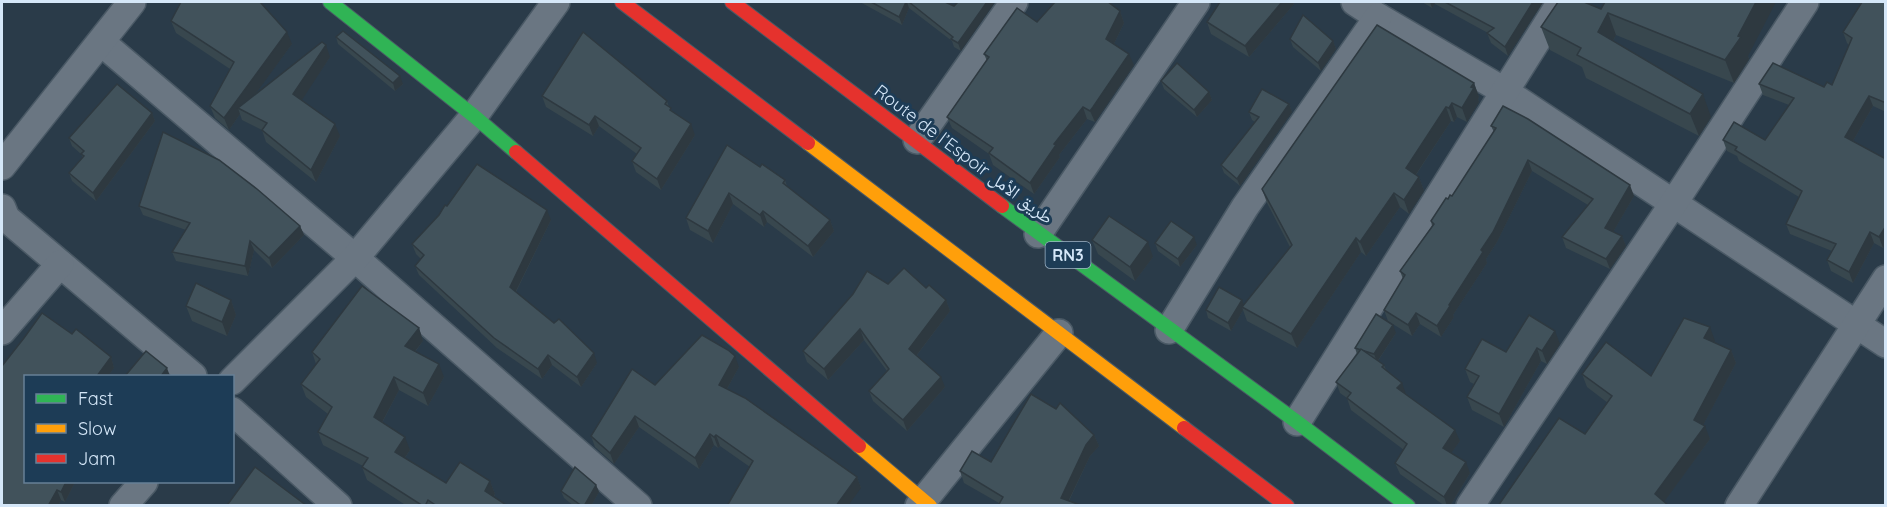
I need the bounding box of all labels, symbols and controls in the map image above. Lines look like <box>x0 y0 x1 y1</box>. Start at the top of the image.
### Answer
street label: Route de l’Espoir طريق الأمل <box>870 79 1058 229</box>
road number: RN3 <box>1046 242 1090 268</box>
legend <box>24 375 234 483</box>
text: Fast <box>78 387 113 410</box>
text: Slow <box>78 417 116 440</box>
text: Jam <box>78 447 116 470</box>

